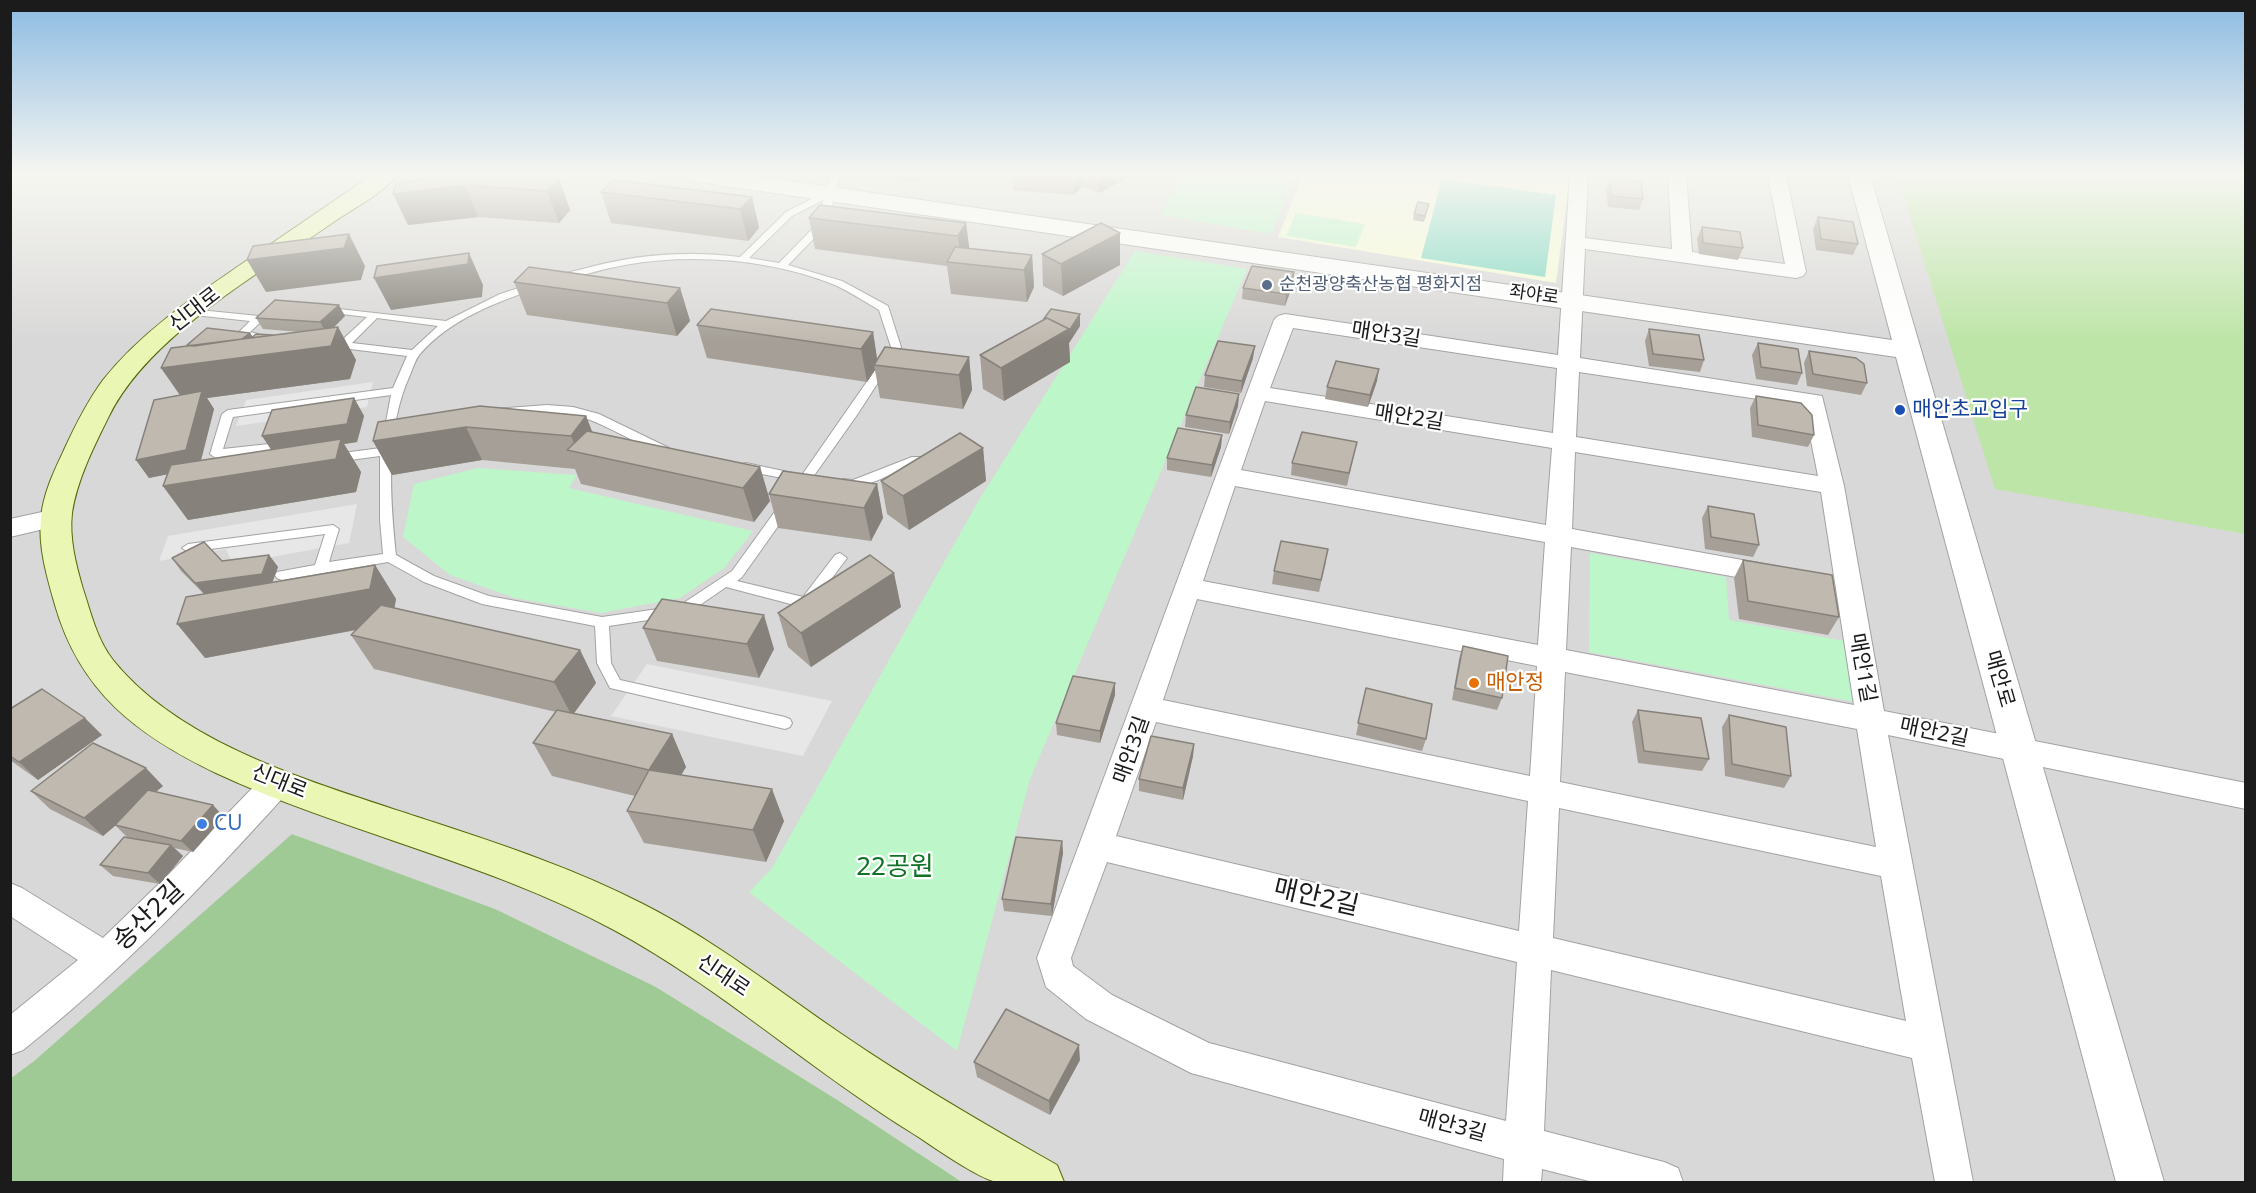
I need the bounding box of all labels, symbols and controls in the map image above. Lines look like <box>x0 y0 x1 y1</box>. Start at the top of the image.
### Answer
place label: 순천광양축산농협 평화지점 <box>1279 274 1482 296</box>
marker: 순천광양축산농협 평화지점 <box>1260 278 1274 292</box>
street label: 좌야로 <box>1508 281 1560 309</box>
street label: 신대로 <box>164 282 226 338</box>
street label: 매안3길 <box>1349 317 1423 353</box>
place label: 매안초교입구 <box>1912 397 2028 423</box>
street label: 매안2길 <box>1372 400 1446 436</box>
marker: 매안초교입구 <box>1893 403 1907 417</box>
street label: 매안1길 <box>1844 631 1880 705</box>
street label: 매안로 <box>1979 648 2019 710</box>
place label: 매안정 <box>1486 670 1544 696</box>
marker: 매안정 <box>1467 676 1481 690</box>
street label: 매안3길 <box>1109 713 1155 787</box>
street label: 매안2길 <box>1897 713 1971 753</box>
street label: 신대로 <box>247 759 311 805</box>
place label: CU <box>214 811 243 837</box>
marker: CU <box>195 817 209 831</box>
park label: 22공원 <box>856 852 934 884</box>
street label: 매안2길 <box>1270 873 1362 923</box>
street label: 송산2길 <box>107 875 191 957</box>
street label: 신대로 <box>692 949 754 1003</box>
street label: 매안3길 <box>1415 1105 1489 1147</box>

